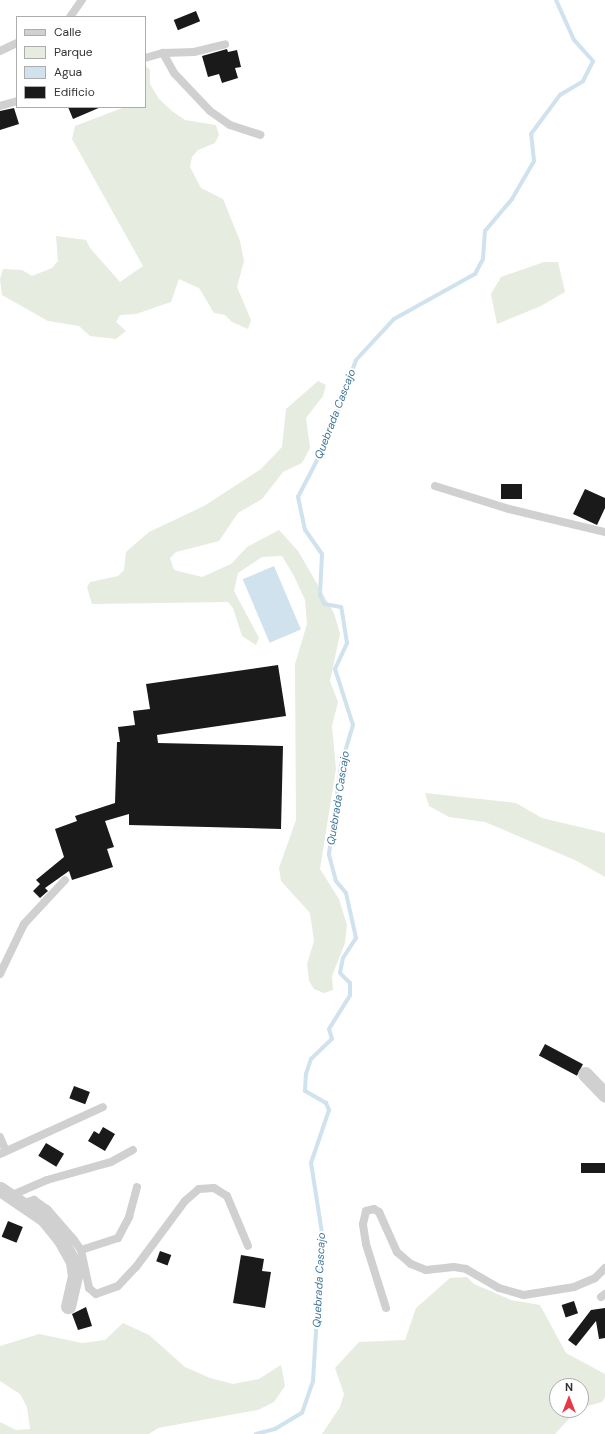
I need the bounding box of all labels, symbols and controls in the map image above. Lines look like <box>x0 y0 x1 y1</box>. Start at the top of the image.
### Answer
legend <box>16 16 146 108</box>
text: Calle <box>54 24 81 40</box>
text: Parque <box>54 44 93 60</box>
text: Agua <box>54 64 82 80</box>
text: Edificio <box>54 84 95 100</box>
water label: Quebrada Cascajo <box>312 367 358 461</box>
water label: Quebrada Cascajo <box>324 750 352 846</box>
water label: Quebrada Cascajo <box>310 1232 328 1328</box>
north arrow <box>549 1378 589 1418</box>
text: N <box>565 1380 573 1394</box>

